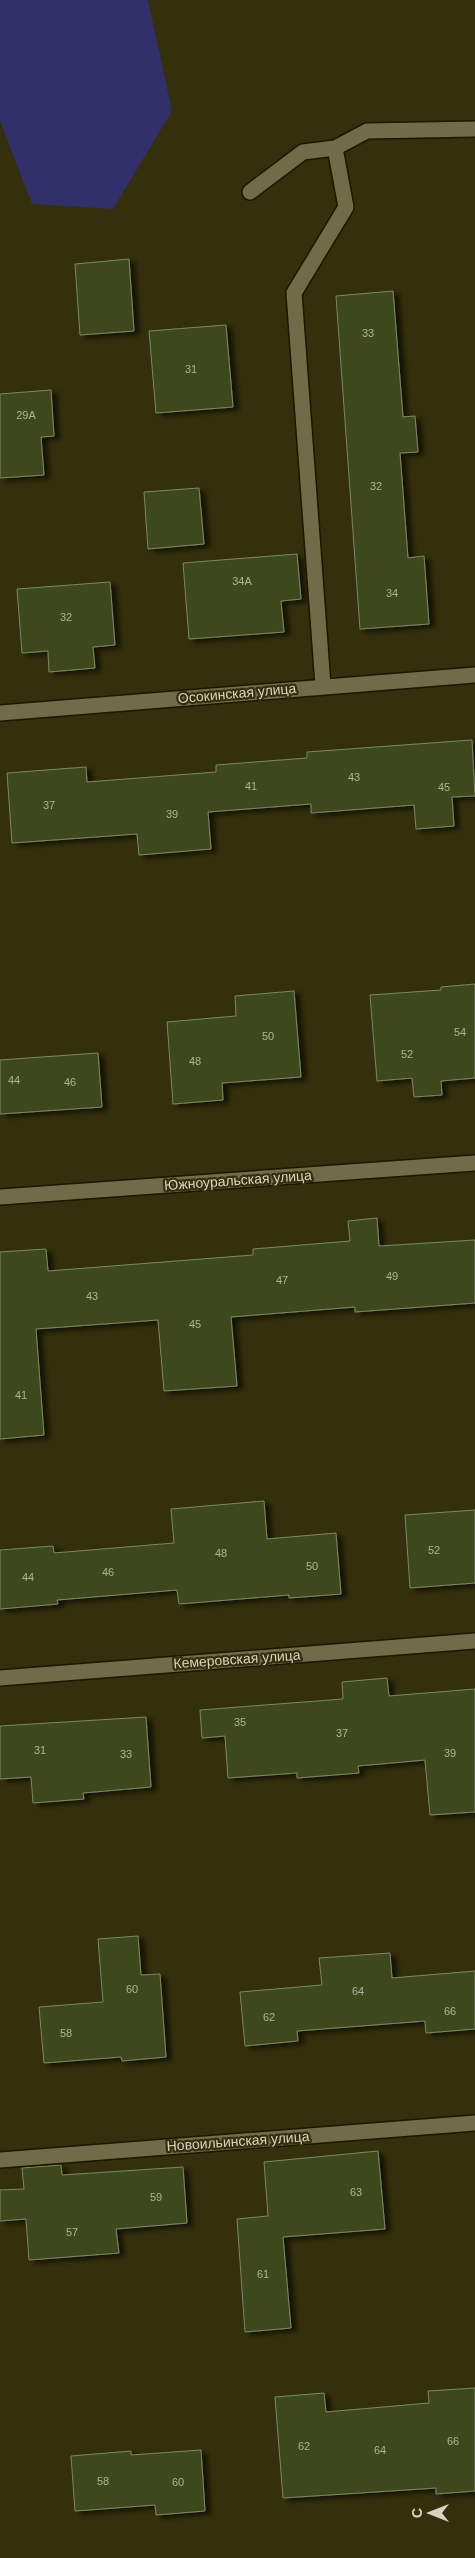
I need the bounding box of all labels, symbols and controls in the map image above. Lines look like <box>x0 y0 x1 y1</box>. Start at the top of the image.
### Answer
house number: 33 <box>362 327 374 339</box>
house number: 31 <box>185 363 197 375</box>
house number: 29А <box>16 409 36 421</box>
house number: 32 <box>370 480 382 492</box>
house number: 34А <box>232 575 252 587</box>
house number: 34 <box>386 587 398 599</box>
house number: 32 <box>60 611 72 623</box>
street label: Осокинская улица <box>177 680 297 706</box>
house number: 43 <box>348 771 360 783</box>
house number: 41 <box>245 780 257 792</box>
house number: 45 <box>438 781 450 793</box>
house number: 37 <box>43 799 55 811</box>
house number: 39 <box>166 808 178 820</box>
house number: 54 <box>454 1026 466 1038</box>
house number: 50 <box>262 1030 274 1042</box>
house number: 52 <box>401 1048 413 1060</box>
house number: 48 <box>189 1055 201 1067</box>
house number: 44 <box>8 1074 20 1086</box>
house number: 46 <box>64 1076 76 1088</box>
street label: Южноуральская улица <box>164 1167 313 1193</box>
house number: 49 <box>386 1270 398 1282</box>
house number: 47 <box>276 1274 288 1286</box>
house number: 43 <box>86 1290 98 1302</box>
house number: 45 <box>189 1318 201 1330</box>
house number: 41 <box>15 1389 27 1401</box>
house number: 52 <box>428 1544 440 1556</box>
house number: 48 <box>215 1547 227 1559</box>
house number: 50 <box>306 1560 318 1572</box>
house number: 46 <box>102 1566 114 1578</box>
house number: 44 <box>22 1571 34 1583</box>
street label: Кемеровская улица <box>173 1647 301 1671</box>
house number: 35 <box>234 1716 246 1728</box>
house number: 37 <box>336 1727 348 1739</box>
house number: 31 <box>34 1744 46 1756</box>
house number: 39 <box>444 1747 456 1759</box>
house number: 33 <box>120 1748 132 1760</box>
house number: 60 <box>126 1983 138 1995</box>
house number: 64 <box>352 1985 364 1997</box>
house number: 66 <box>444 2005 456 2017</box>
house number: 62 <box>263 2011 275 2023</box>
house number: 58 <box>60 2027 72 2039</box>
street label: Новоильинская улица <box>166 2128 310 2154</box>
house number: 63 <box>350 2186 362 2198</box>
house number: 59 <box>150 2191 162 2203</box>
house number: 57 <box>66 2226 78 2238</box>
house number: 61 <box>257 2268 269 2280</box>
house number: 66 <box>447 2435 459 2447</box>
house number: 62 <box>298 2440 310 2452</box>
house number: 64 <box>374 2444 386 2456</box>
house number: 58 <box>97 2475 109 2487</box>
house number: 60 <box>172 2476 184 2488</box>
north arrow <box>405 2488 455 2538</box>
text: С <box>409 2508 425 2518</box>

